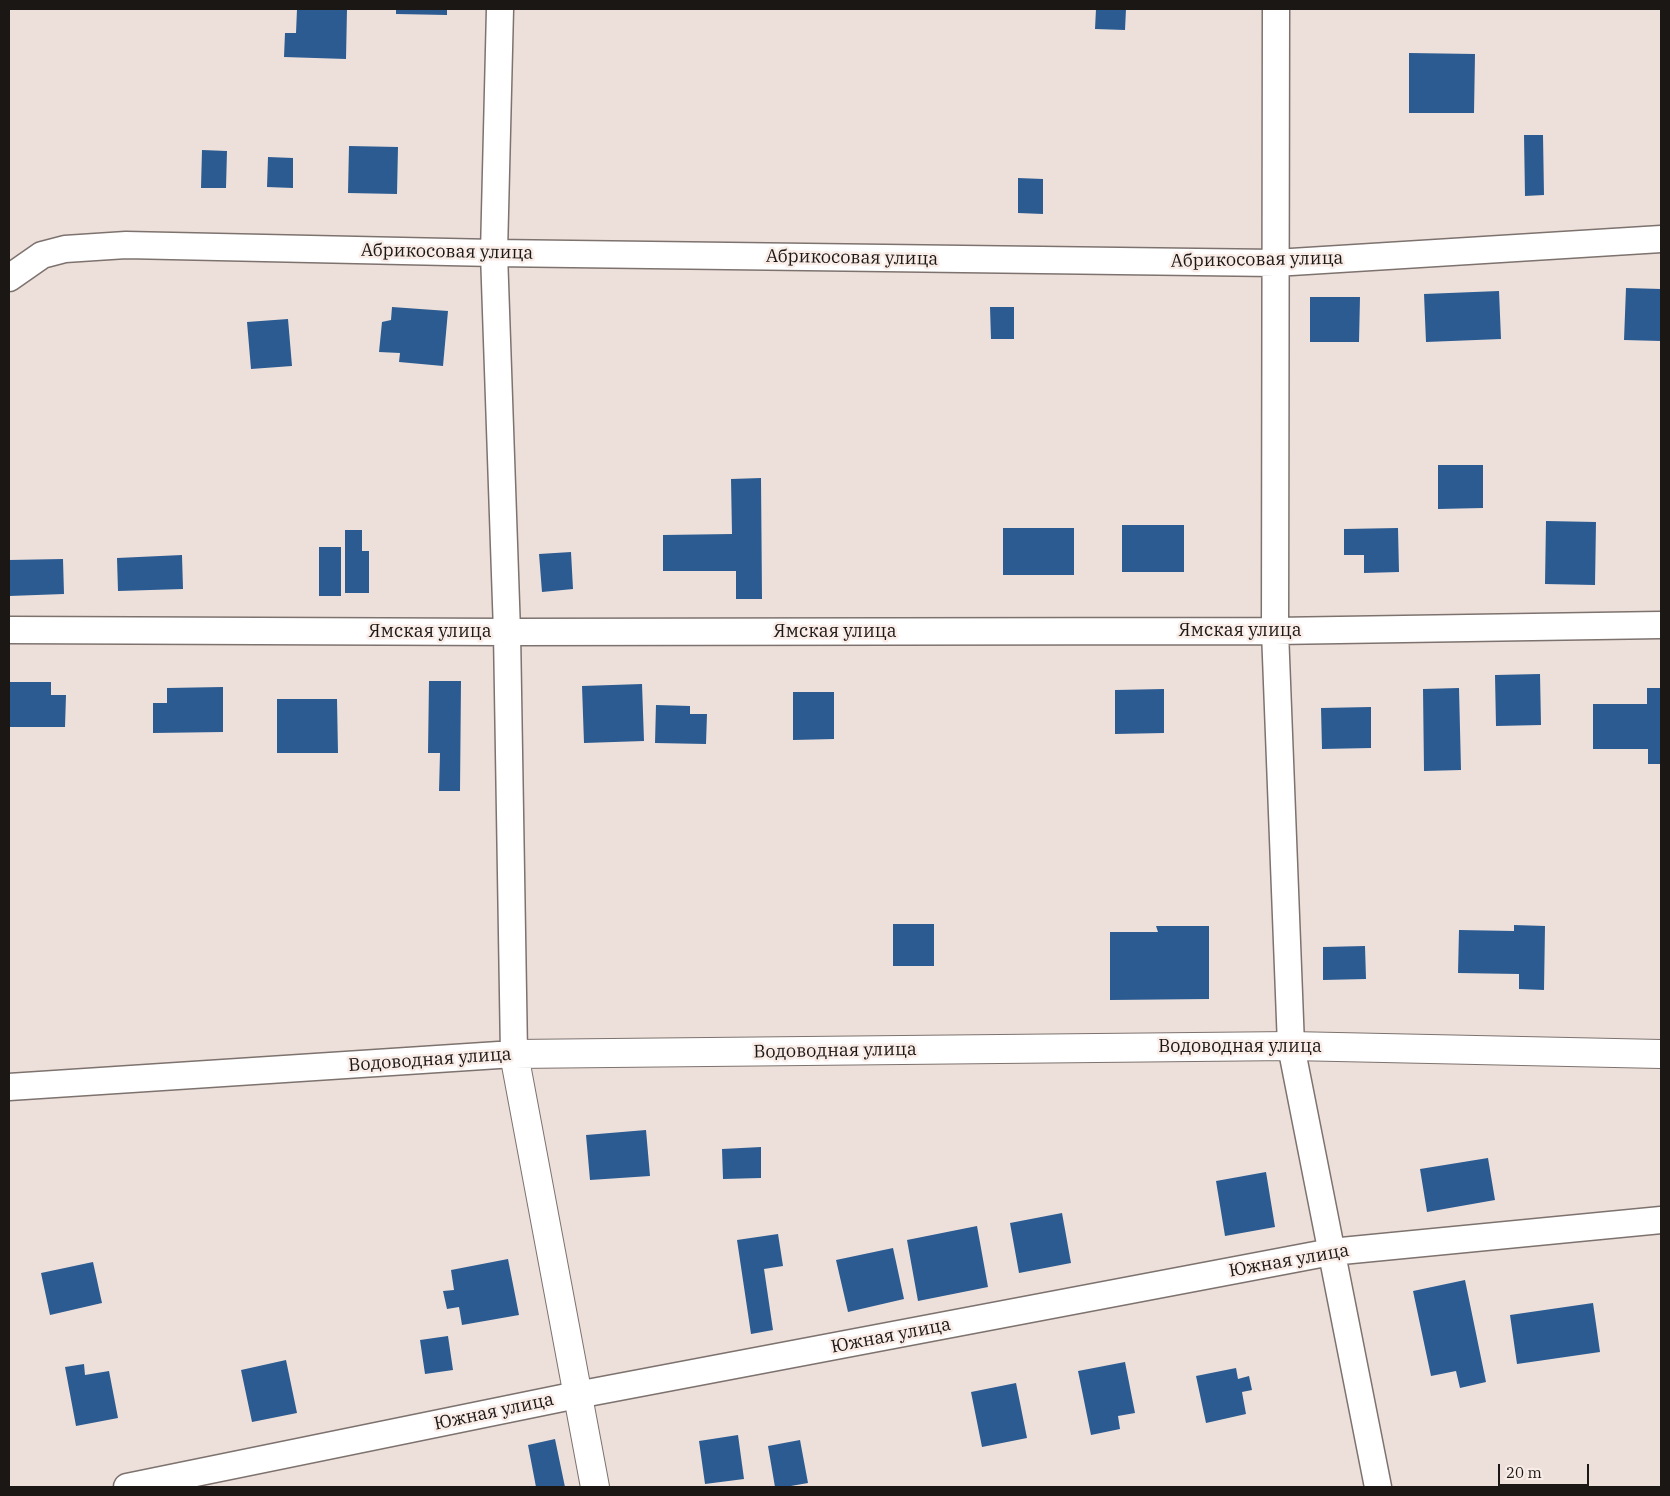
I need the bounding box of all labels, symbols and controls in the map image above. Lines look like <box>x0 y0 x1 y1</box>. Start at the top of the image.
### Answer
street label: Абрикосовая улица <box>361 240 533 264</box>
street label: Абрикосовая улица <box>766 246 938 270</box>
street label: Абрикосовая улица <box>1171 248 1343 272</box>
street label: Ямская улица <box>1178 620 1302 642</box>
street label: Ямская улица <box>368 621 492 643</box>
street label: Ямская улица <box>773 621 897 643</box>
street label: Водоводная улица <box>1158 1036 1322 1058</box>
street label: Водоводная улица <box>753 1039 917 1063</box>
street label: Водоводная улица <box>348 1044 512 1076</box>
street label: Южная улица <box>1227 1240 1351 1282</box>
street label: Южная улица <box>829 1314 953 1358</box>
street label: Южная улица <box>432 1389 556 1435</box>
scale bar <box>1500 1454 1591 1486</box>
text: 20 m <box>1506 1463 1542 1482</box>

